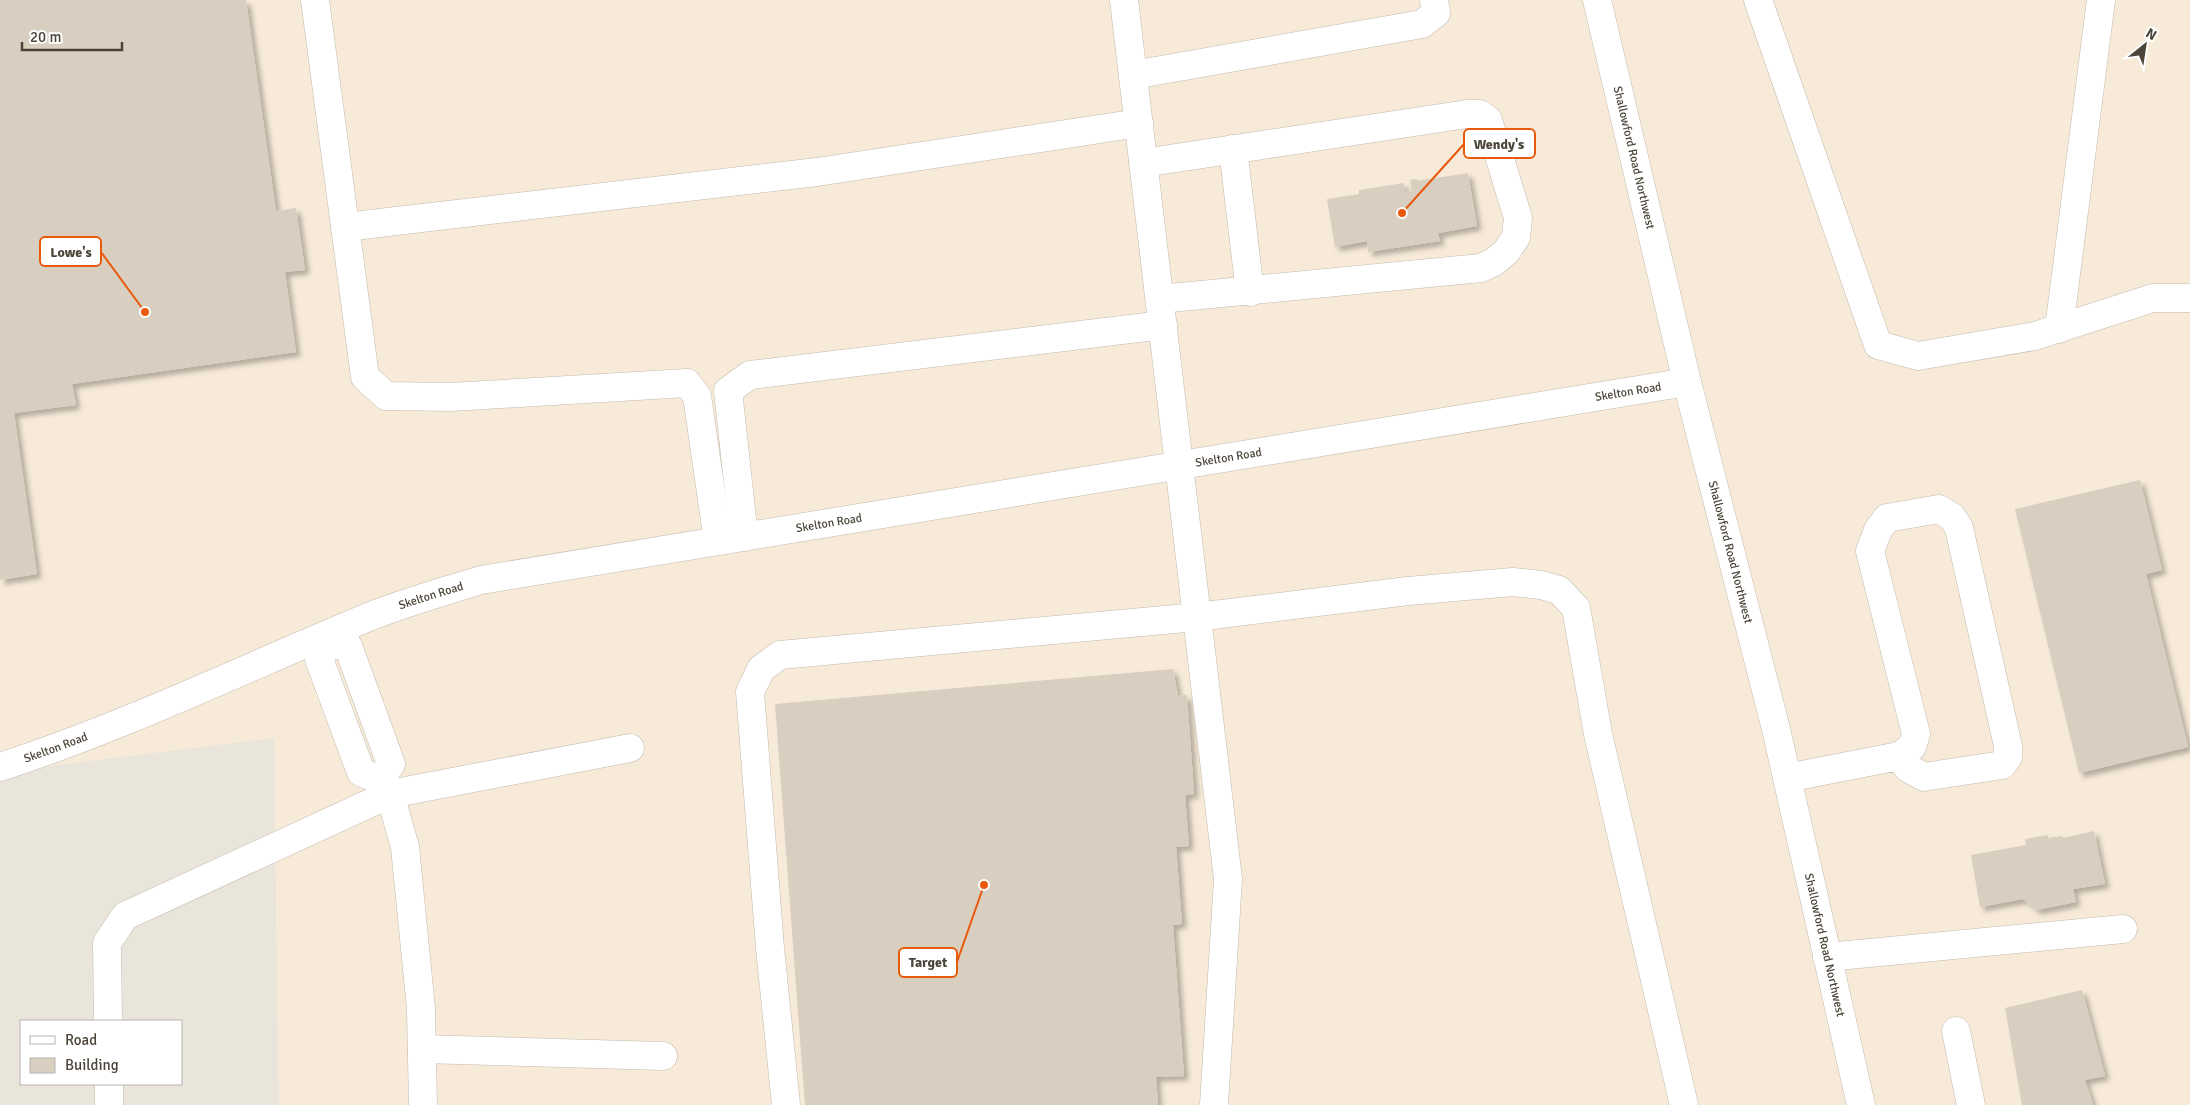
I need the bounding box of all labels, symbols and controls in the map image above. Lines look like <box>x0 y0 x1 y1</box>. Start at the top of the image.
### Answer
scale bar <box>22 20 122 52</box>
north arrow <box>2120 20 2170 70</box>
text: N <box>2143 24 2160 44</box>
text: 20 m <box>30 28 61 46</box>
street label: Shallowford Road Northwest <box>1610 85 1658 231</box>
callout: Wendy's <box>1464 129 1535 158</box>
text: Wendy's <box>1474 136 1524 153</box>
callout: Lowe's <box>40 237 101 266</box>
text: Lowe's <box>50 244 92 261</box>
street label: Skelton Road <box>1594 379 1663 405</box>
street label: Skelton Road <box>1194 445 1263 471</box>
street label: Shallowford Road Northwest <box>1705 479 1756 625</box>
street label: Skelton Road <box>795 511 863 536</box>
street label: Skelton Road <box>397 579 465 613</box>
street label: Skelton Road <box>22 729 90 766</box>
street label: Shallowford Road Northwest <box>1801 872 1848 1018</box>
callout: Target <box>899 948 957 977</box>
text: Target <box>909 954 948 971</box>
legend <box>20 1020 182 1085</box>
text: Road <box>65 1031 97 1049</box>
text: Building <box>65 1056 119 1074</box>

